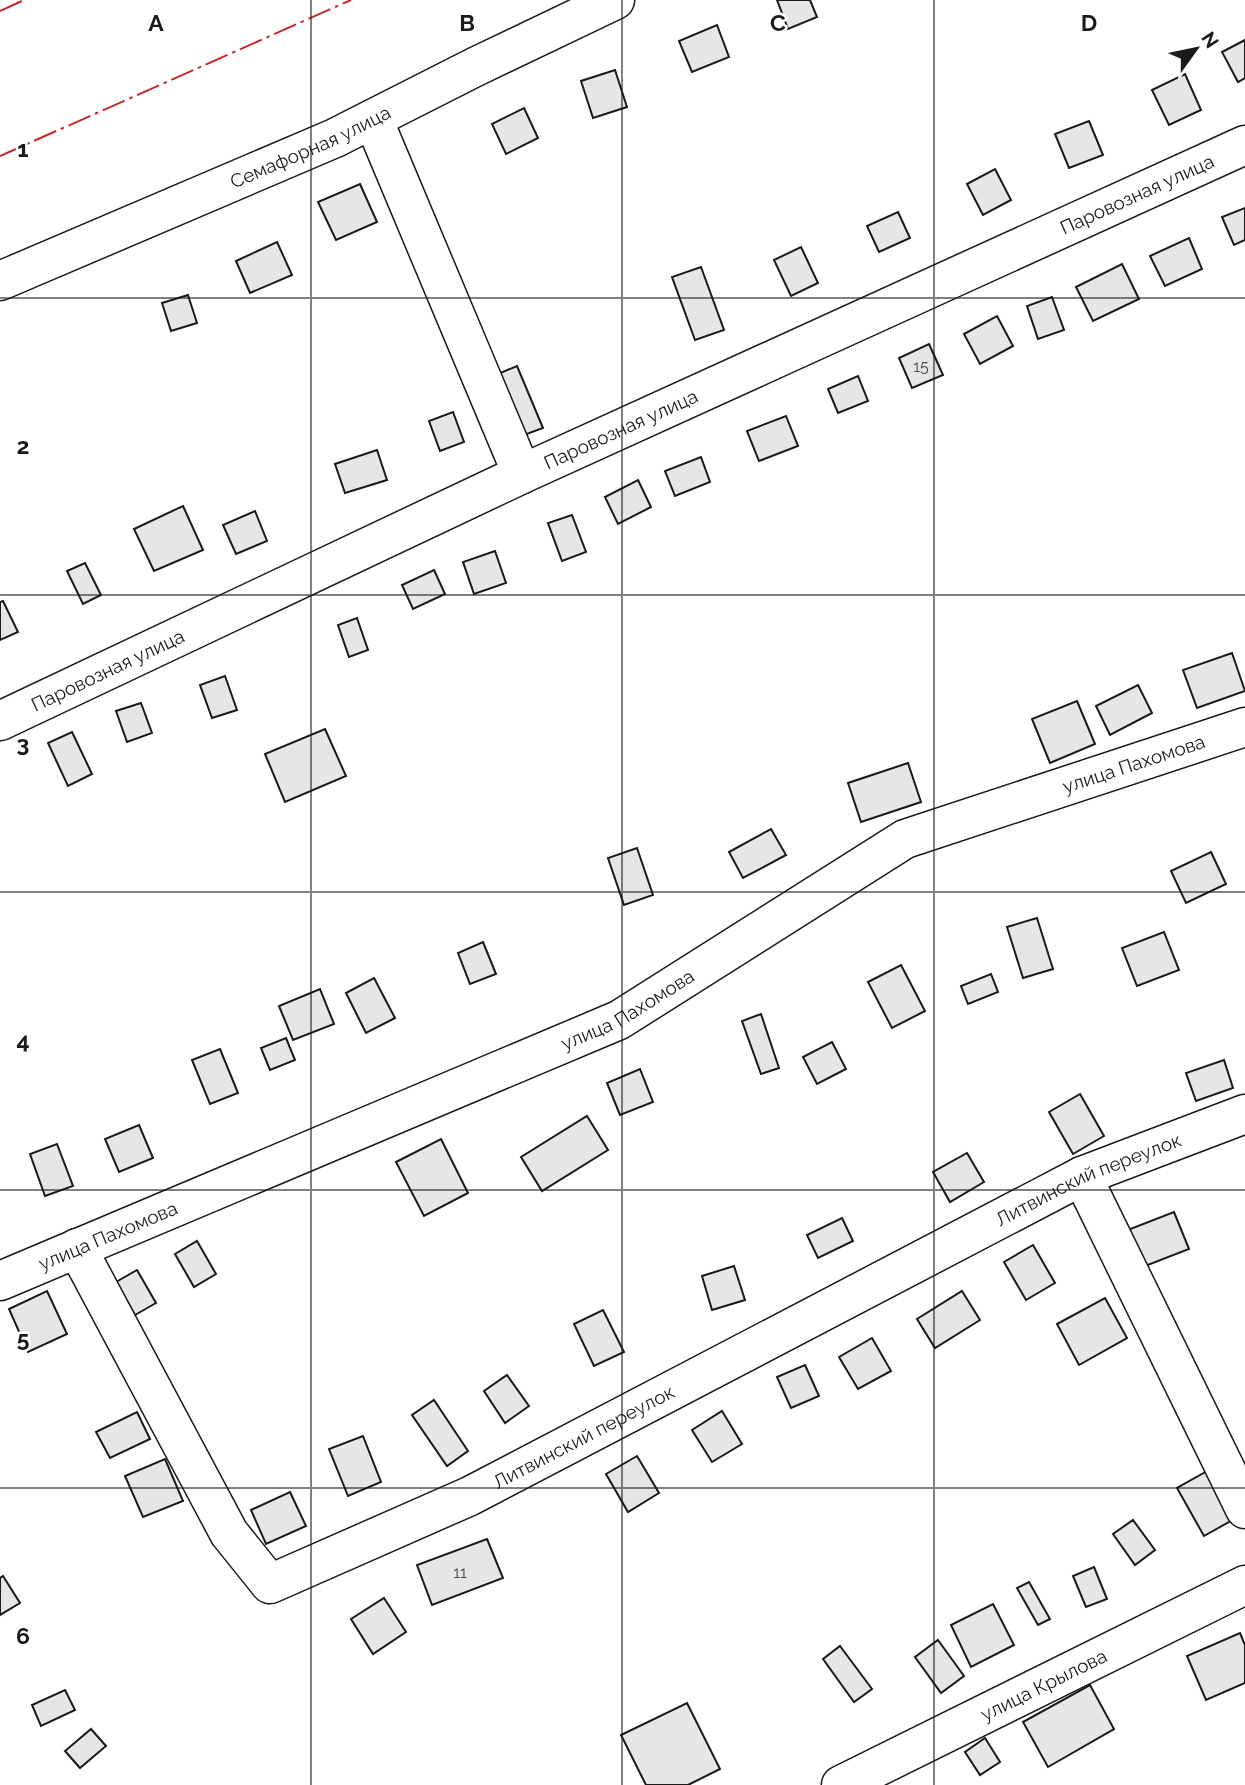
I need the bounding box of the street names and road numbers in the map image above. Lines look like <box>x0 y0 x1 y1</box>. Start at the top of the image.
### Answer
street label: Семафорная улица <box>227 101 394 192</box>
street label: Паровозная улица <box>1056 150 1217 239</box>
street label: Паровозная улица <box>540 385 701 474</box>
street label: Паровозная улица <box>28 625 188 716</box>
street label: улица Пахомова <box>1060 730 1208 797</box>
street label: улица Пахомова <box>558 964 698 1054</box>
street label: Литвинский переулок <box>992 1128 1184 1230</box>
street label: улица Пахомова <box>35 1197 181 1275</box>
street label: Литвинский переулок <box>489 1380 678 1493</box>
street label: улица Крылова <box>977 1644 1110 1725</box>

